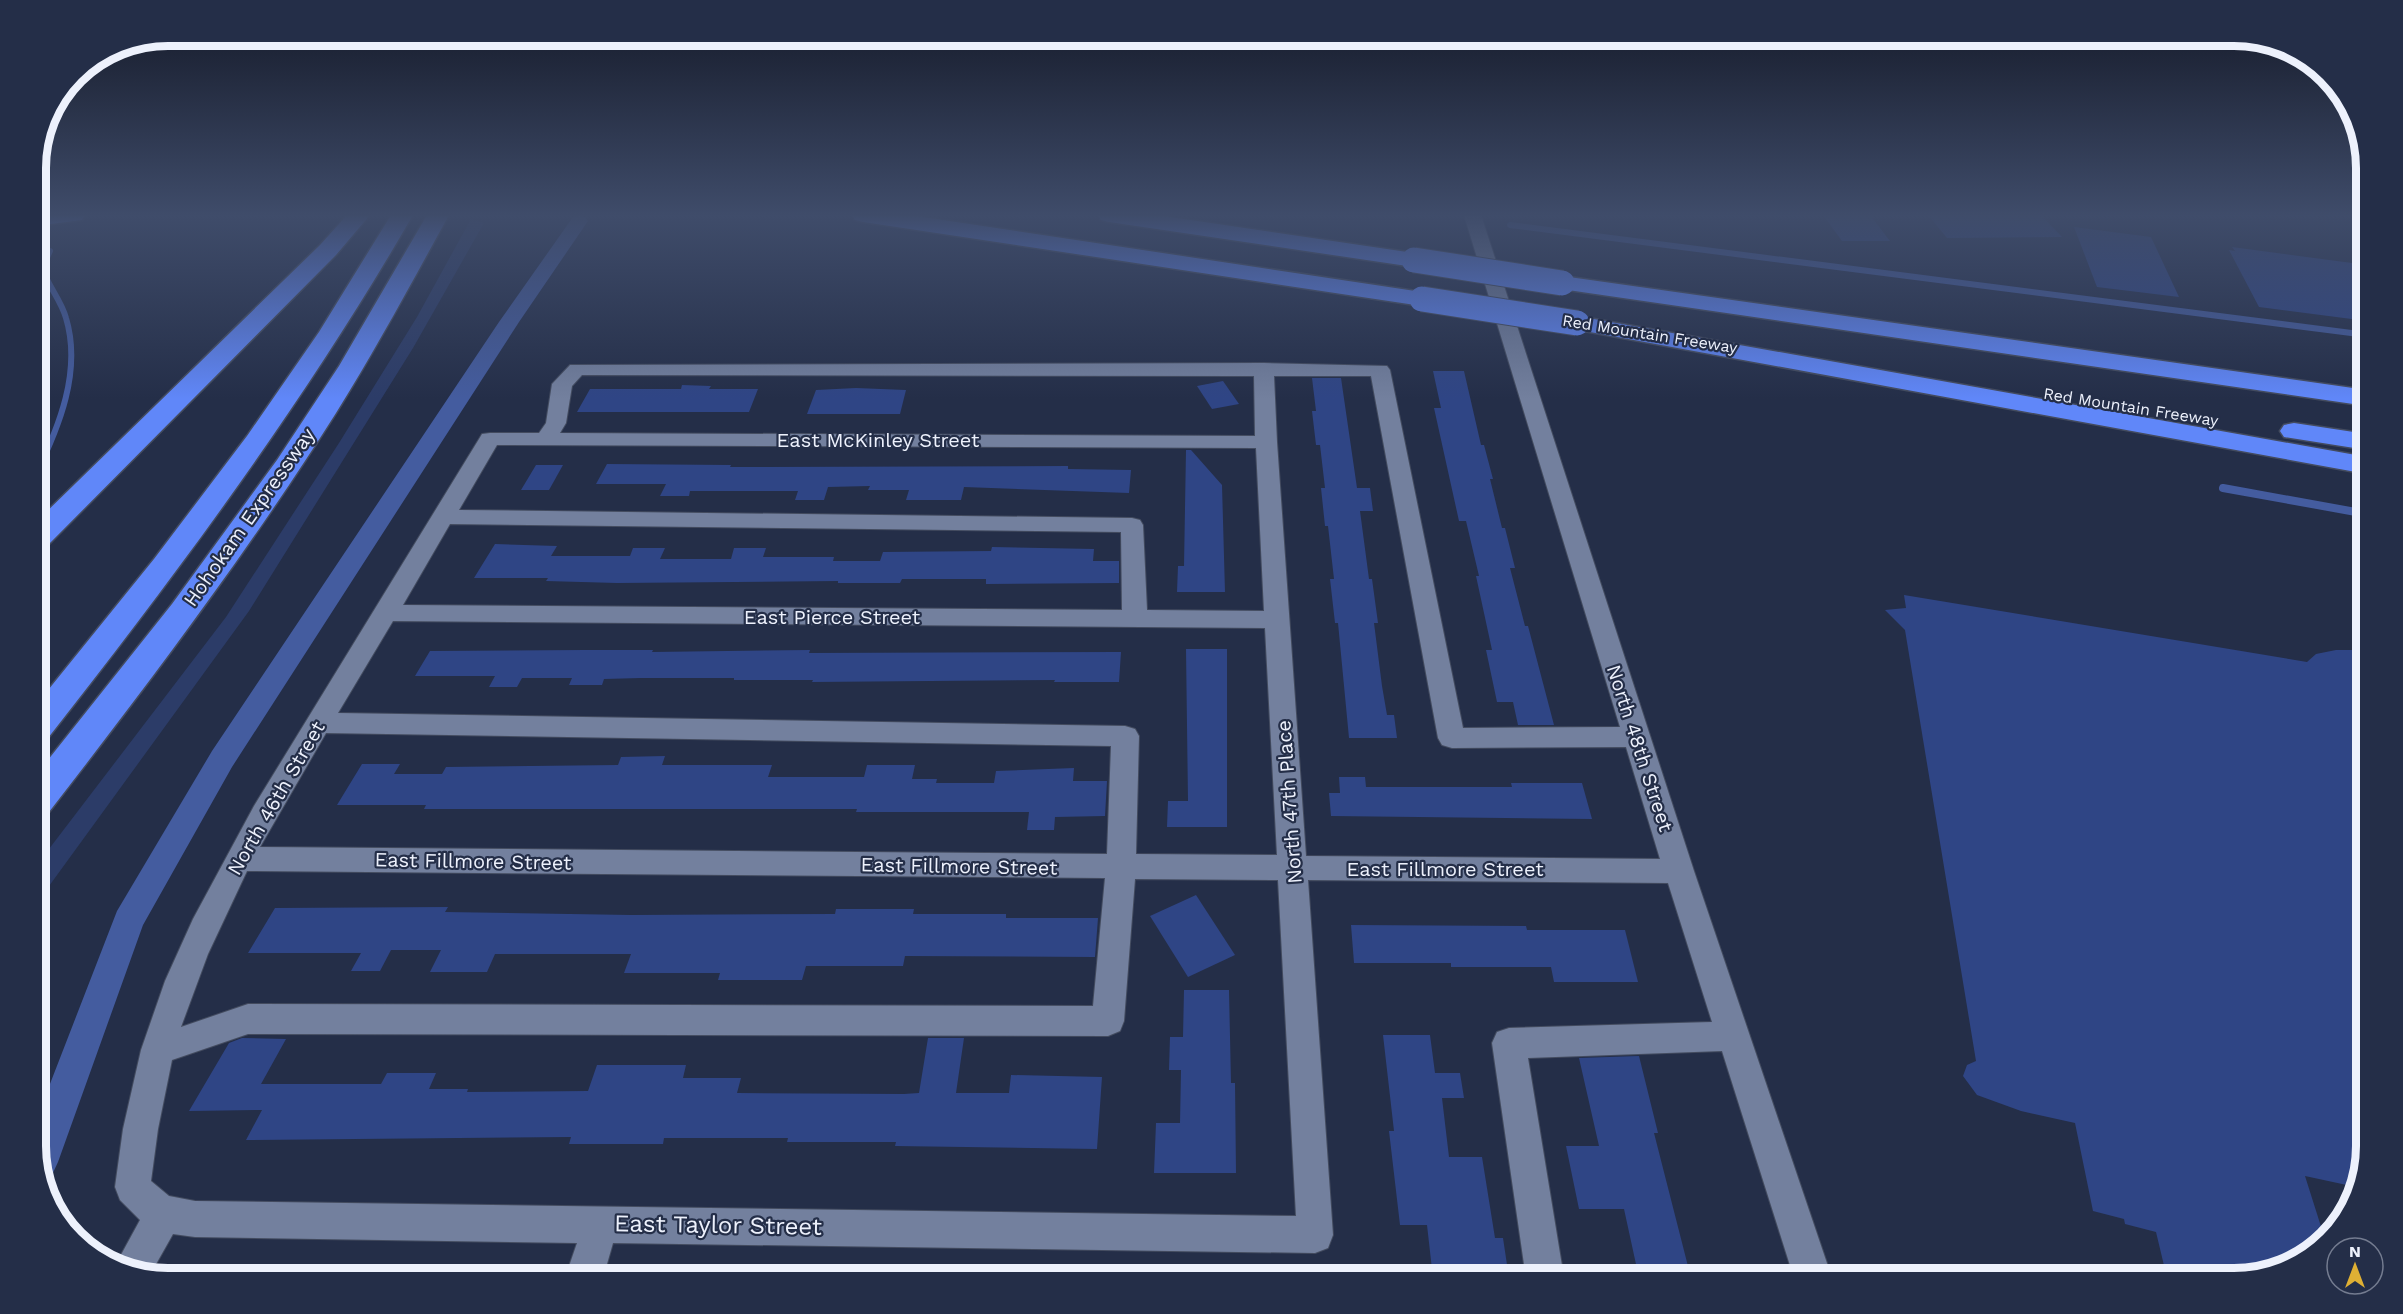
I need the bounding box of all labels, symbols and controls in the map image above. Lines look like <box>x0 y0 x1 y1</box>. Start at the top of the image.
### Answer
street label: Red Mountain Freeway <box>1561 311 1740 357</box>
street label: Red Mountain Freeway <box>2042 384 2221 430</box>
street label: Hohokam Expressway <box>178 422 320 611</box>
street label: East McKinley Street <box>777 428 980 452</box>
street label: East Pierce Street <box>744 605 921 629</box>
street label: North 48th Street <box>1602 662 1678 835</box>
street label: North 46th Street <box>222 716 330 879</box>
street label: North 47th Place <box>1271 719 1307 885</box>
street label: East Fillmore Street <box>374 847 572 875</box>
street label: East Fillmore Street <box>860 852 1058 880</box>
street label: East Fillmore Street <box>1346 857 1544 881</box>
street label: East Taylor Street <box>614 1209 822 1241</box>
north arrow <box>2325 1236 2385 1296</box>
text: N <box>2349 1242 2361 1261</box>

